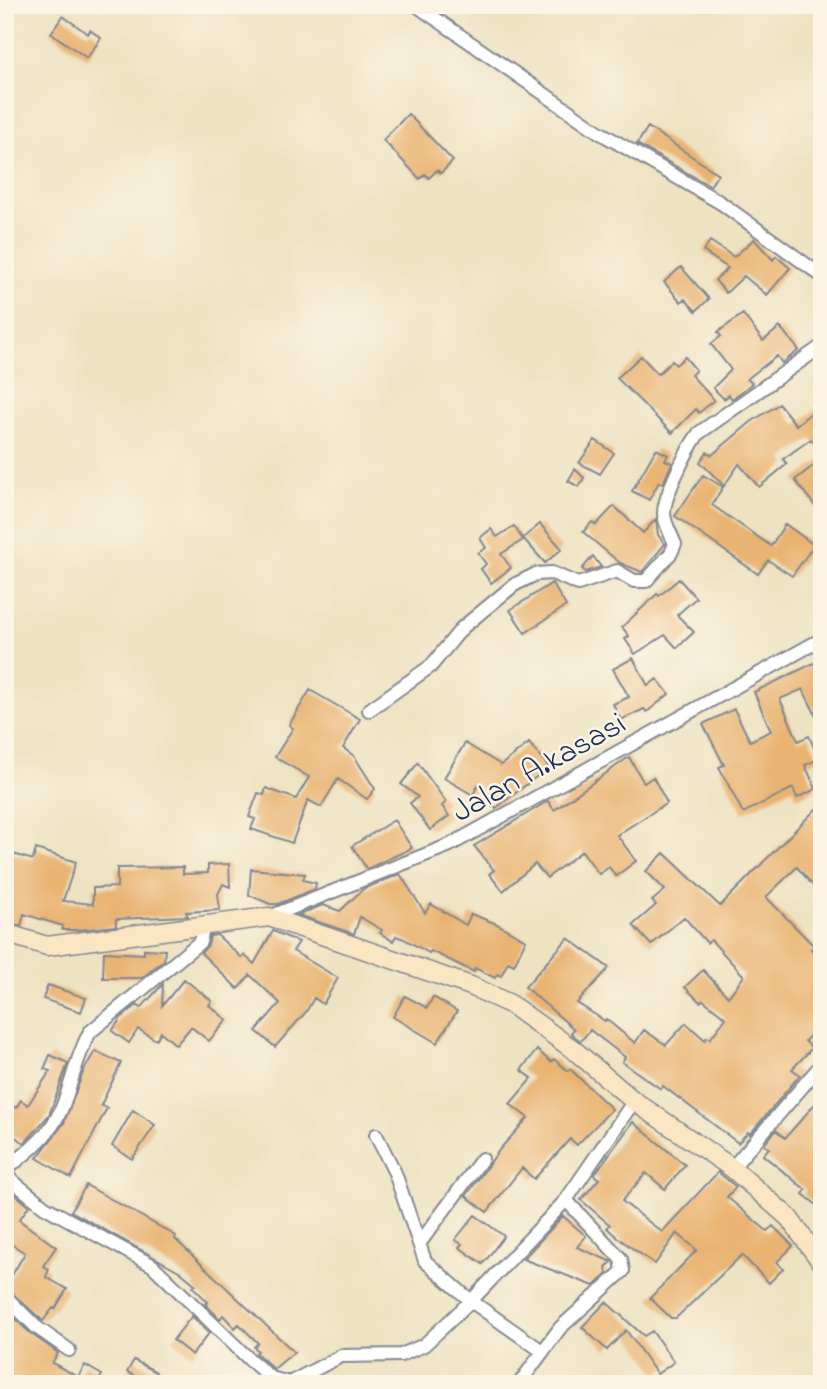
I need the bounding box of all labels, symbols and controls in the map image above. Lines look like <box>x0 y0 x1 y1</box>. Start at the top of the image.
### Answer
street label: Jalan A.kasasi <box>444 702 635 836</box>

